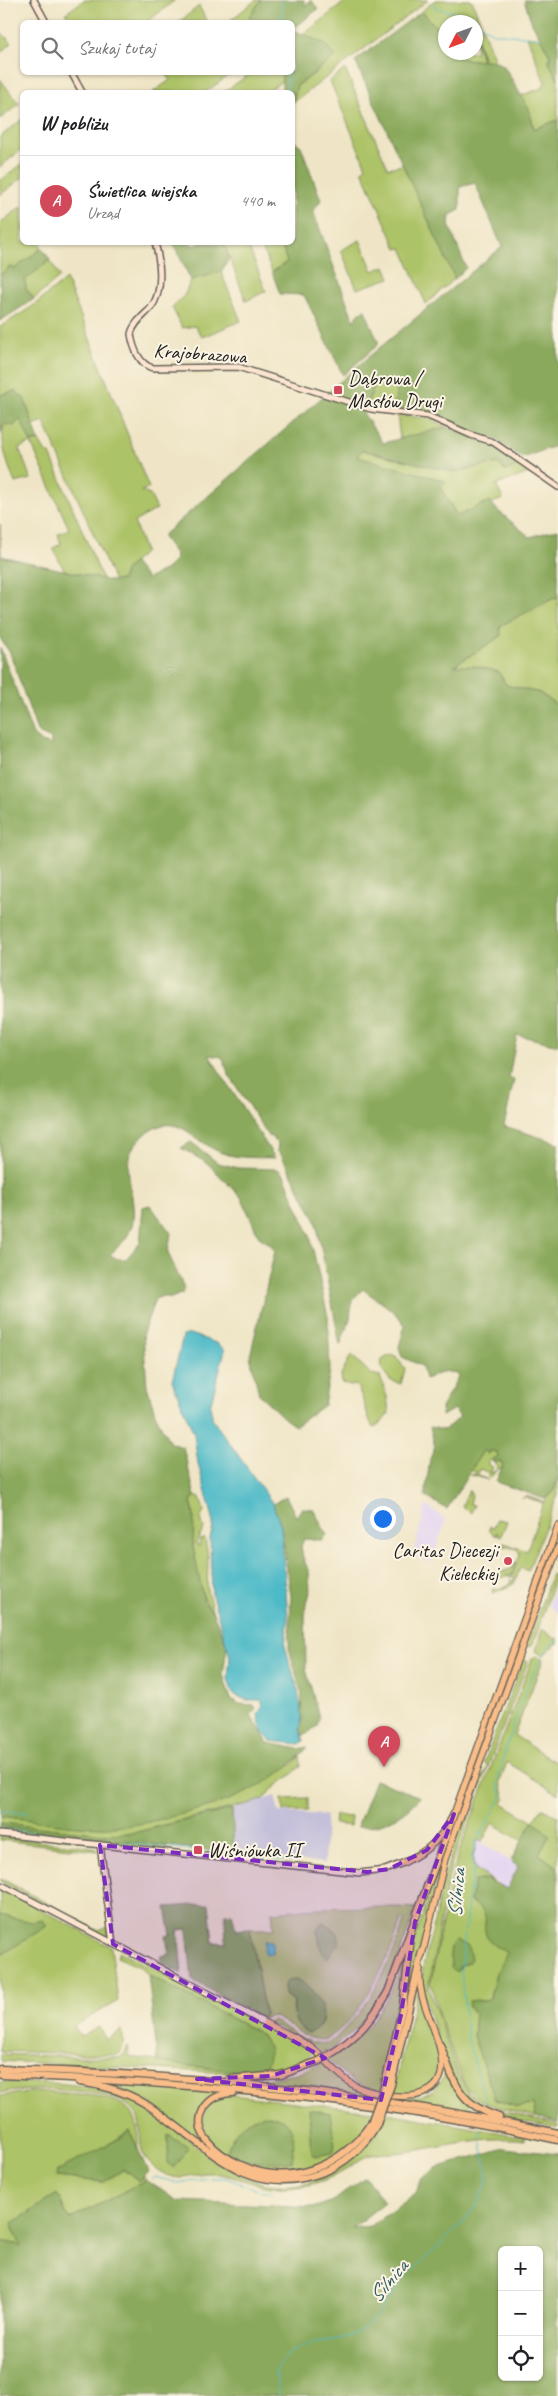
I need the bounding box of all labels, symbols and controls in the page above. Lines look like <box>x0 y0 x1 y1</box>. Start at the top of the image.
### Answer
north arrow <box>438 15 483 60</box>
search box <box>20 20 295 75</box>
icon: search <box>38 34 66 62</box>
text: Szukaj tutaj <box>78 36 155 60</box>
text: W pobliżu <box>40 110 107 136</box>
text: Świetlica wiejska <box>87 179 196 203</box>
text: A <box>52 191 60 211</box>
text: 440 m <box>241 191 275 211</box>
text: Urząd <box>87 203 119 223</box>
street label: Krajobrazowa <box>153 338 249 369</box>
place label: Dąbrowa / Masłów Drugi <box>348 366 444 414</box>
marker: Dąbrowa / Masłów Drugi <box>332 384 344 396</box>
your location <box>370 1506 396 1532</box>
place label: Caritas Diecezji Kieleckiej <box>393 1538 500 1586</box>
marker: Caritas Diecezji Kieleckiej <box>502 1555 514 1567</box>
pin: A <box>368 1726 400 1767</box>
place label: Wiśniówka II <box>208 1838 305 1863</box>
marker: Wiśniówka II <box>192 1844 204 1856</box>
water label: Silnica <box>441 1866 471 1918</box>
map controls <box>498 2246 543 2381</box>
button: + <box>498 2246 543 2291</box>
water label: Silnica <box>363 2252 415 2308</box>
button: − <box>498 2291 543 2336</box>
button: locate <box>498 2336 543 2381</box>

